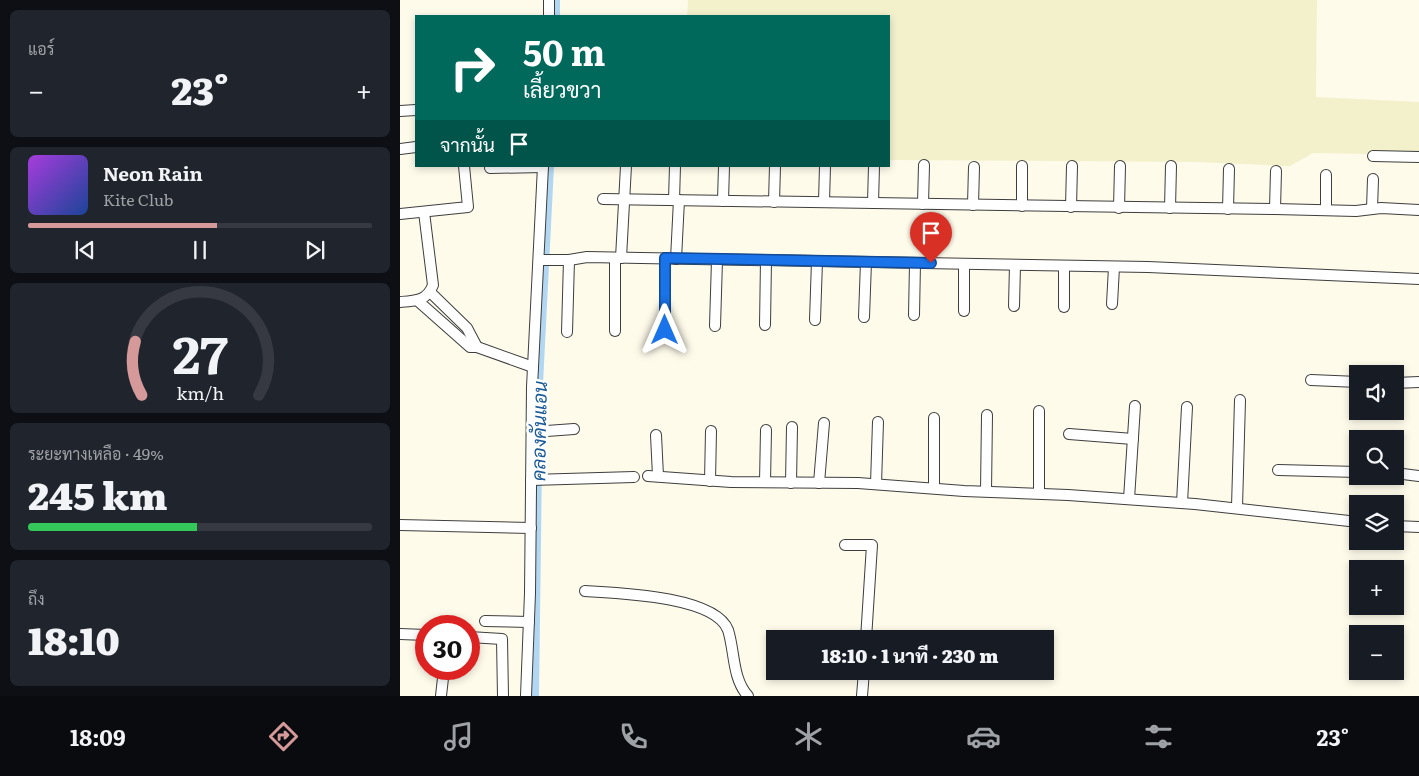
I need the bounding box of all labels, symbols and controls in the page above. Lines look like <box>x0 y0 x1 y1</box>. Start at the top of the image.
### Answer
text: 50 m <box>523 25 606 77</box>
icon: right <box>440 35 505 100</box>
text: แอร์ <box>28 36 54 60</box>
text: 23° <box>171 60 229 117</box>
text: − <box>28 68 44 110</box>
text: + <box>356 68 372 110</box>
text: เลี้ยวขวา <box>523 72 601 105</box>
text: จากนั้น <box>440 130 495 158</box>
icon: arrive <box>505 130 533 158</box>
text: Neon Rain <box>103 159 203 187</box>
text: Kite Club <box>103 187 174 211</box>
pin <box>910 212 952 263</box>
icon: arrive <box>917 219 945 247</box>
icon: previous <box>71 236 99 264</box>
icon: pause <box>186 236 214 264</box>
icon: next <box>301 236 329 264</box>
position arrow <box>638 303 690 355</box>
text: 27 <box>172 313 228 390</box>
map controls <box>1349 365 1404 680</box>
button: sound <box>1349 365 1404 420</box>
text: km/h <box>176 379 224 406</box>
water label: คลองคันแอน <box>523 381 553 481</box>
button: search <box>1349 430 1404 485</box>
text: ระยะทางเหลือ · 49% <box>28 441 164 465</box>
text: 245 km <box>28 465 168 522</box>
button: layers <box>1349 495 1404 550</box>
button: + <box>1349 560 1404 615</box>
text: ถึง <box>28 586 45 610</box>
text: 18:10 <box>28 610 120 667</box>
speed limit sign: 30 <box>415 615 480 680</box>
button: − <box>1349 625 1404 680</box>
text: 18:10 · 1 นาที · 230 m <box>822 641 998 669</box>
icon: directions <box>266 719 301 754</box>
icon: music <box>441 719 476 754</box>
icon: phone <box>616 719 651 754</box>
icon: climate <box>791 719 826 754</box>
icon: car <box>966 719 1001 754</box>
icon: filters <box>1141 719 1176 754</box>
text: 18:09 <box>70 720 126 753</box>
text: 23° <box>1317 720 1349 753</box>

